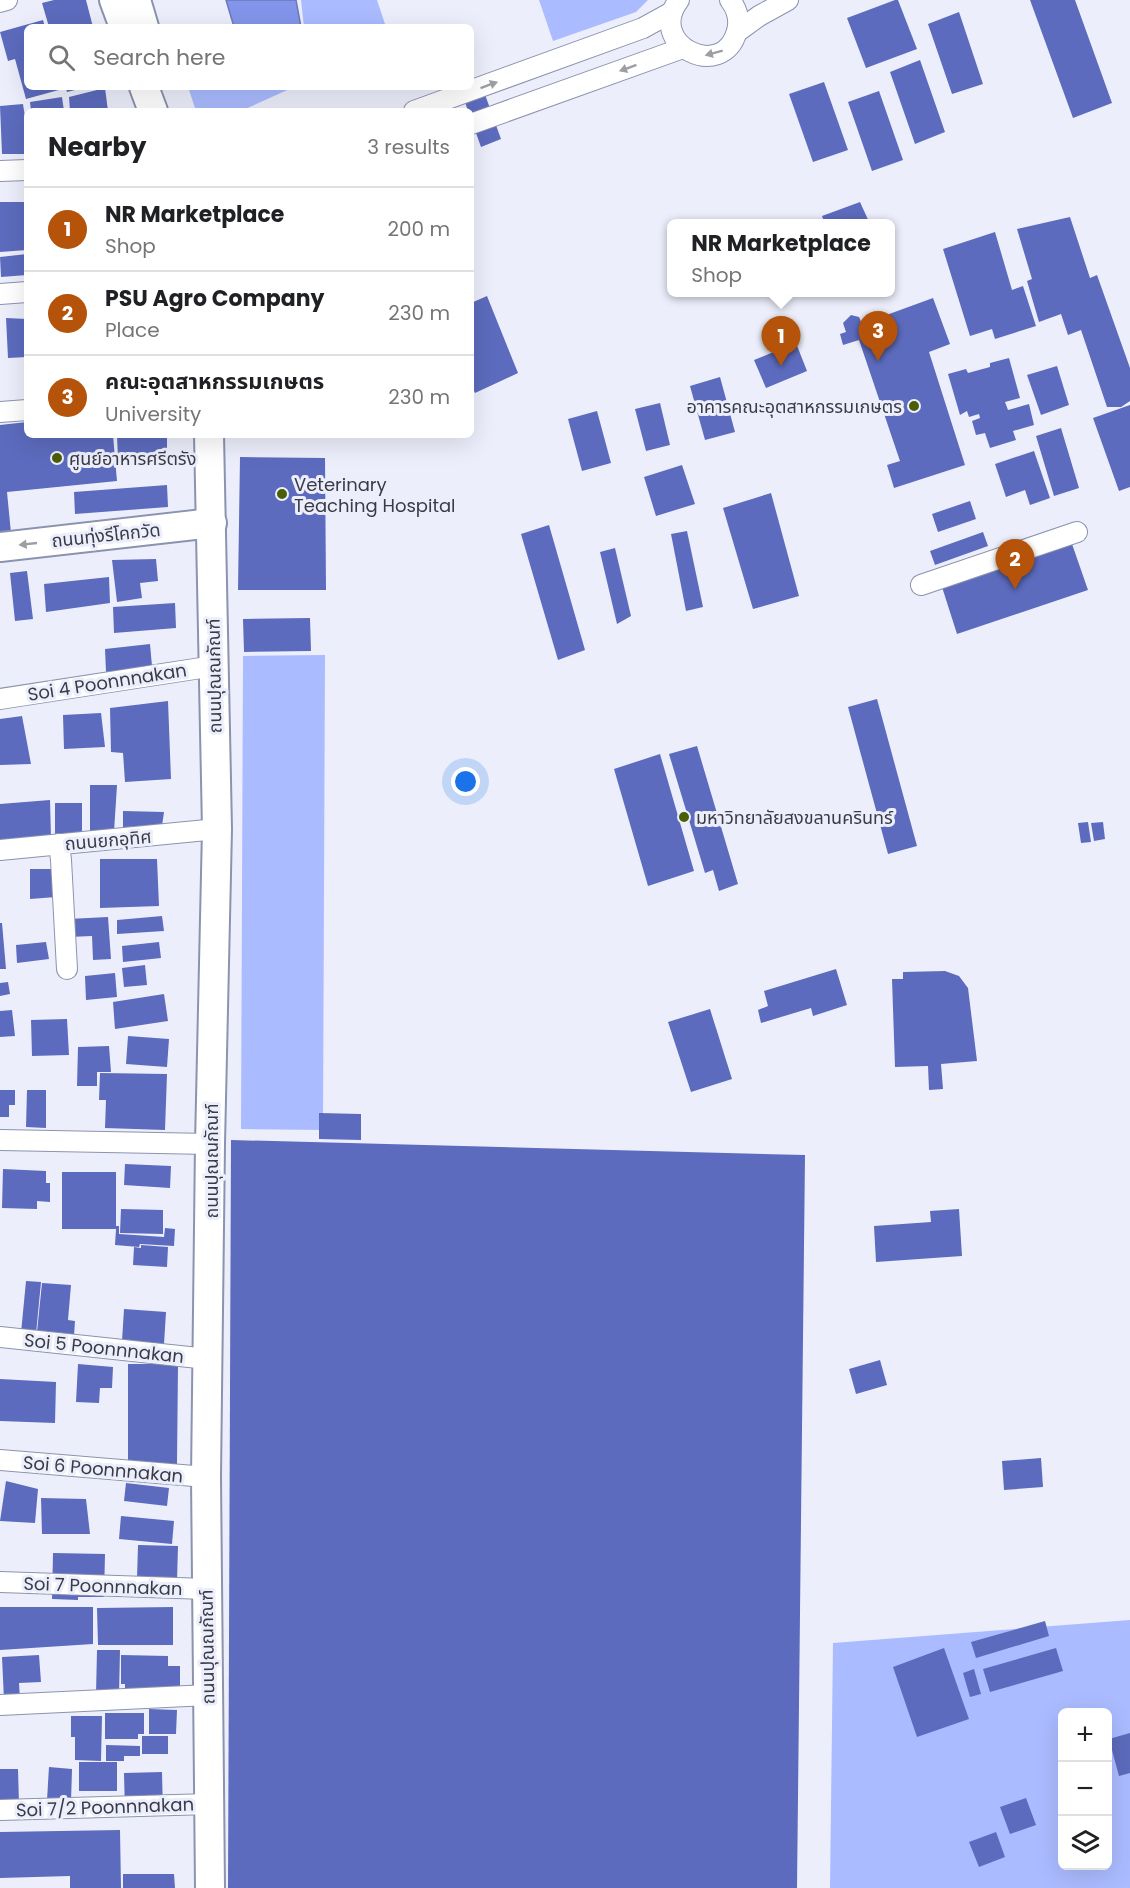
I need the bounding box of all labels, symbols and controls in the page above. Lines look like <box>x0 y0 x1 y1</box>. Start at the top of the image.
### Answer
search box <box>24 24 474 90</box>
icon: search <box>45 41 78 74</box>
text: Search here <box>93 42 226 73</box>
one-way arrow <box>704 49 723 59</box>
one-way arrow <box>619 63 637 73</box>
one-way arrow <box>480 79 498 89</box>
text: Nearby <box>48 129 146 165</box>
text: 3 results <box>367 133 450 161</box>
text: NR Marketplace <box>105 199 284 230</box>
text: 1 <box>64 215 71 243</box>
text: 200 m <box>387 215 450 243</box>
popup <box>667 219 895 297</box>
text: NR Marketplace <box>691 228 871 259</box>
text: Shop <box>105 232 156 260</box>
text: Shop <box>691 261 742 289</box>
text: PSU Agro Company <box>105 283 324 314</box>
text: 2 <box>62 299 73 327</box>
text: 230 m <box>388 299 450 327</box>
pin: 3 <box>858 312 898 361</box>
text: Place <box>105 316 160 344</box>
pin: 1 <box>762 316 800 366</box>
text: คณะอุตสาหกรรมเกษตร <box>105 366 324 397</box>
text: 3 <box>61 383 74 411</box>
text: 230 m <box>388 383 450 411</box>
place label: อาคารคณะอุตสาหกรรมเกษตร <box>686 394 902 419</box>
marker: อาคารคณะอุตสาหกรรมเกษตร <box>907 399 921 413</box>
text: University <box>105 400 201 428</box>
place label: ศูนย์อาหารศรีตรัง <box>69 446 196 471</box>
marker: ศูนย์อาหารศรีตรัง <box>50 451 64 465</box>
place label: Veterinary Teaching Hospital <box>294 472 456 518</box>
marker: Veterinary Teaching Hospital <box>275 487 289 501</box>
street label: ถนนทุ่งรีโคกวัด <box>50 517 162 553</box>
one-way arrow <box>19 539 38 548</box>
pin: 2 <box>996 540 1034 589</box>
street label: ถนนปุณณกัณฑ์ <box>200 618 228 734</box>
street label: Soi 4 Poonnnakan <box>26 657 188 707</box>
your location <box>451 767 480 796</box>
place label: มหาวิทยาลัยสงขลานครินทร์ <box>696 805 894 830</box>
marker: มหาวิทยาลัยสงขลานครินทร์ <box>677 810 691 824</box>
street label: ถนนยกอุทิศ <box>64 824 152 856</box>
street label: ถนนปุณณกัณฑ์ <box>199 1104 224 1218</box>
street label: Soi 5 Poonnnakan <box>23 1327 185 1369</box>
street label: Soi 6 Poonnnakan <box>22 1450 184 1488</box>
street label: Soi 7 Poonnnakan <box>23 1571 183 1601</box>
street label: ถนนปุณณกัณฑ์ <box>193 1589 221 1705</box>
map controls <box>1058 1708 1112 1870</box>
button: + <box>1058 1708 1112 1762</box>
button: − <box>1058 1762 1112 1816</box>
street label: Soi 7/2 Poonnnakan <box>16 1791 194 1823</box>
button: layers <box>1058 1816 1112 1870</box>

